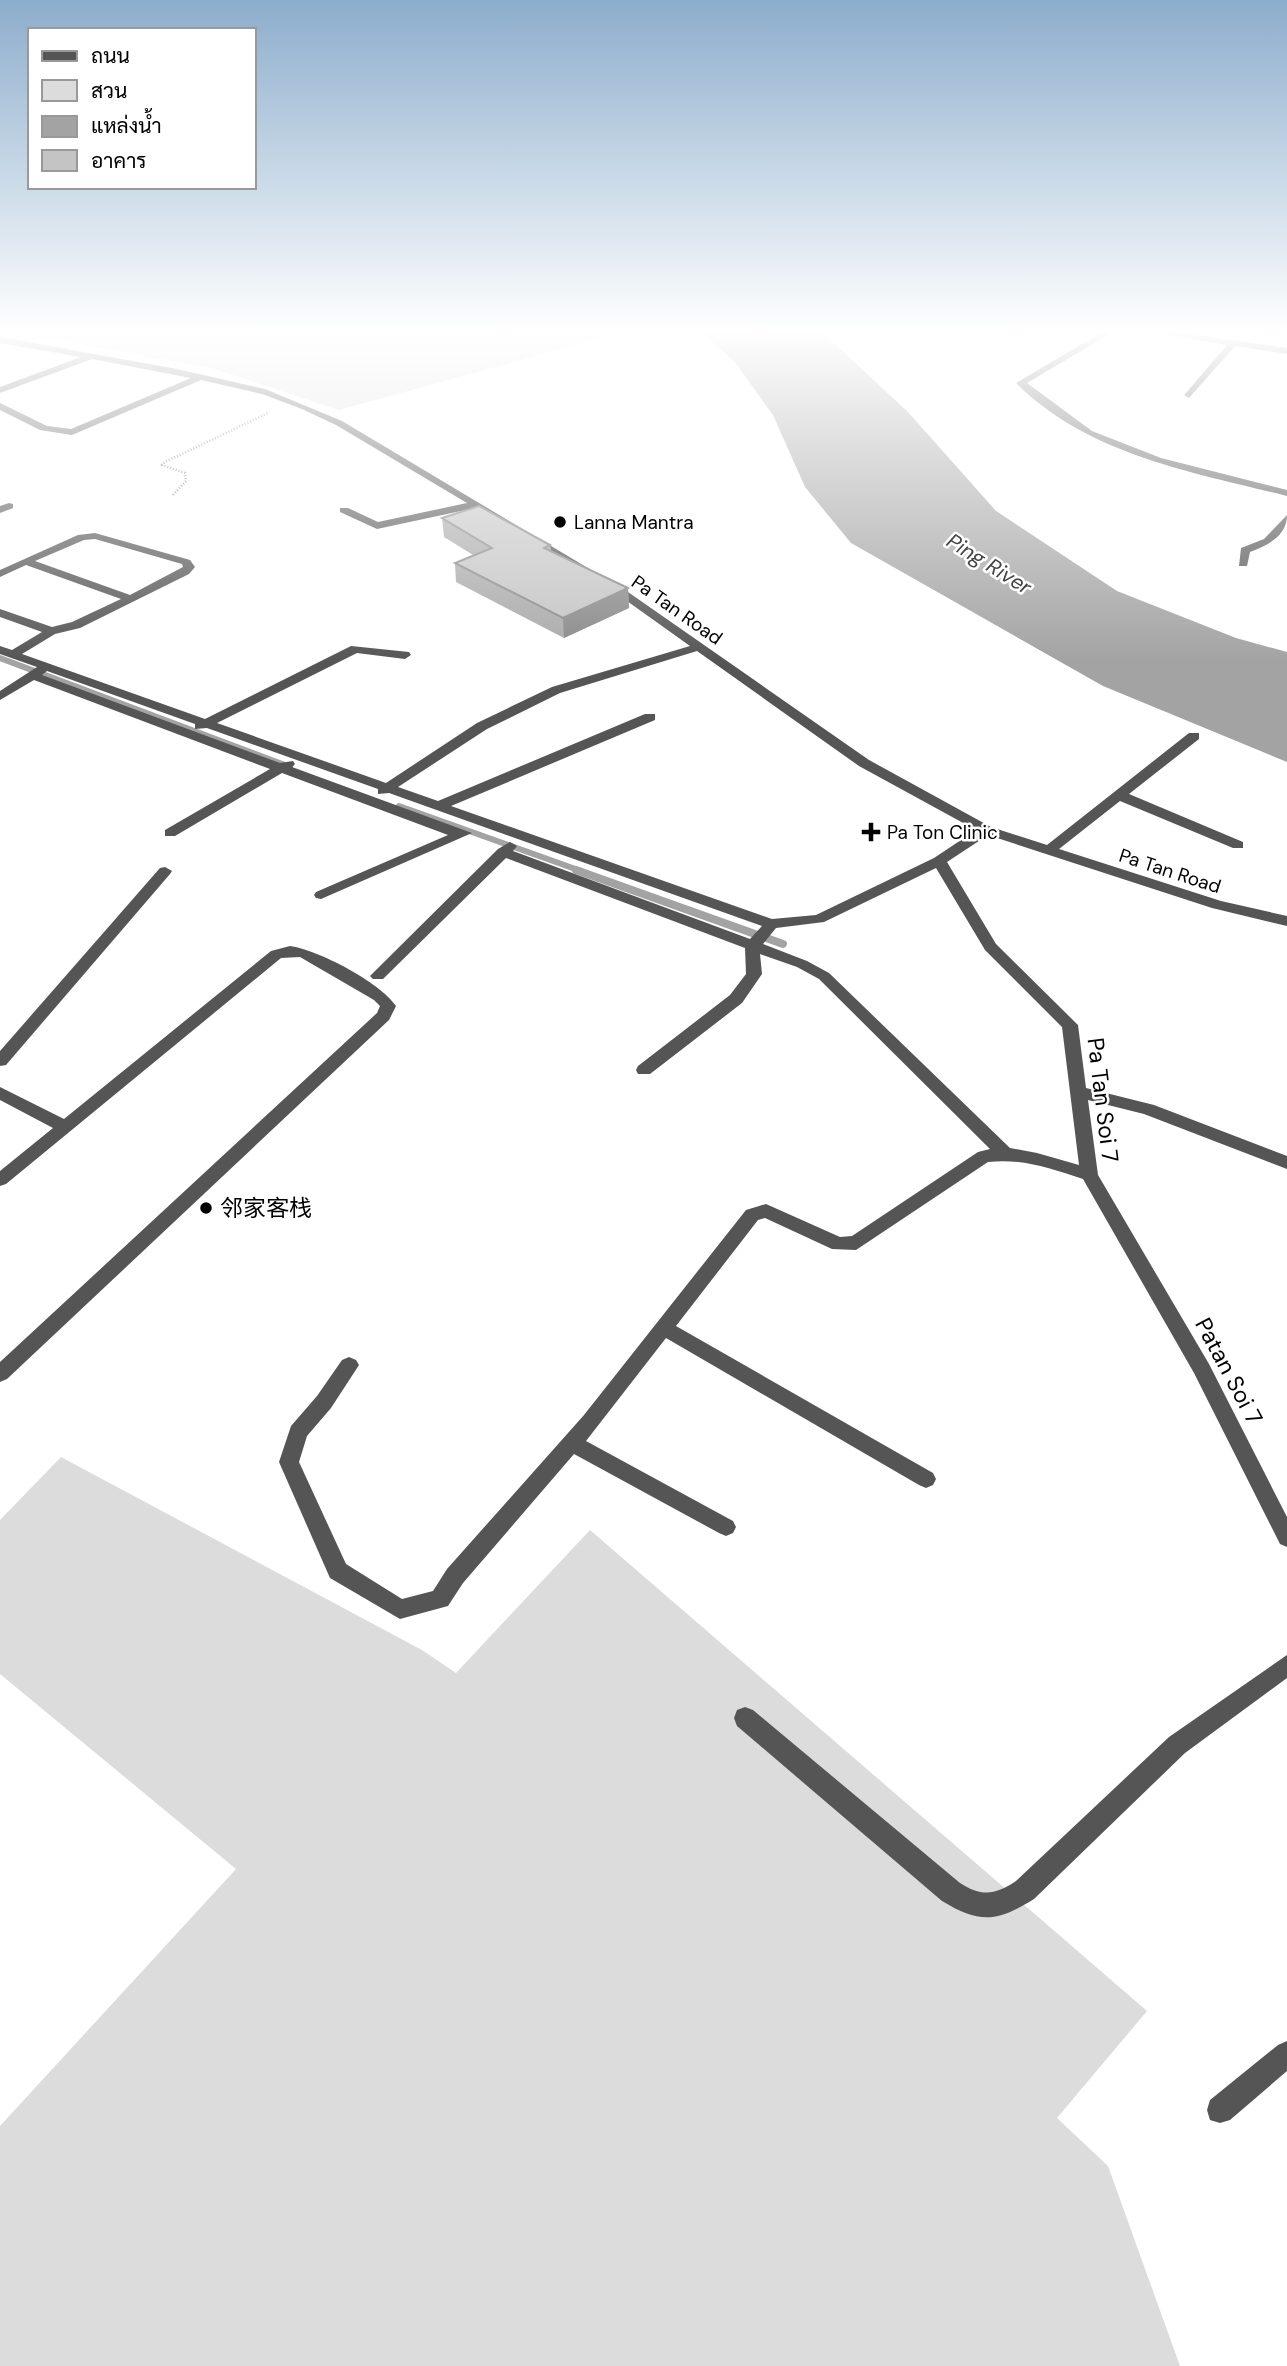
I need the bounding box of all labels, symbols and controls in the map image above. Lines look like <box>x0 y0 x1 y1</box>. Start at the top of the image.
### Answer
legend <box>28 28 256 189</box>
text: ถนน <box>91 42 130 70</box>
text: สวน <box>91 77 127 105</box>
text: แหล่งน้ำ <box>91 108 162 140</box>
text: อาคาร <box>91 147 147 175</box>
place label: Lanna Mantra <box>574 510 694 535</box>
marker: Lanna Mantra <box>552 514 568 530</box>
water label: Ping River <box>941 527 1038 602</box>
street label: Pa Tan Road <box>627 569 727 651</box>
place label: Pa Ton Clinic <box>887 820 998 845</box>
marker: Pa Ton Clinic <box>861 822 881 842</box>
street label: Pa Tan Road <box>1116 843 1224 899</box>
street label: Pa Tan Soi 7 <box>1080 1036 1126 1164</box>
place label: 邻家客栈 <box>220 1193 312 1223</box>
marker: 邻家客栈 <box>198 1200 214 1216</box>
street label: Patan Soi 7 <box>1188 1312 1270 1430</box>

